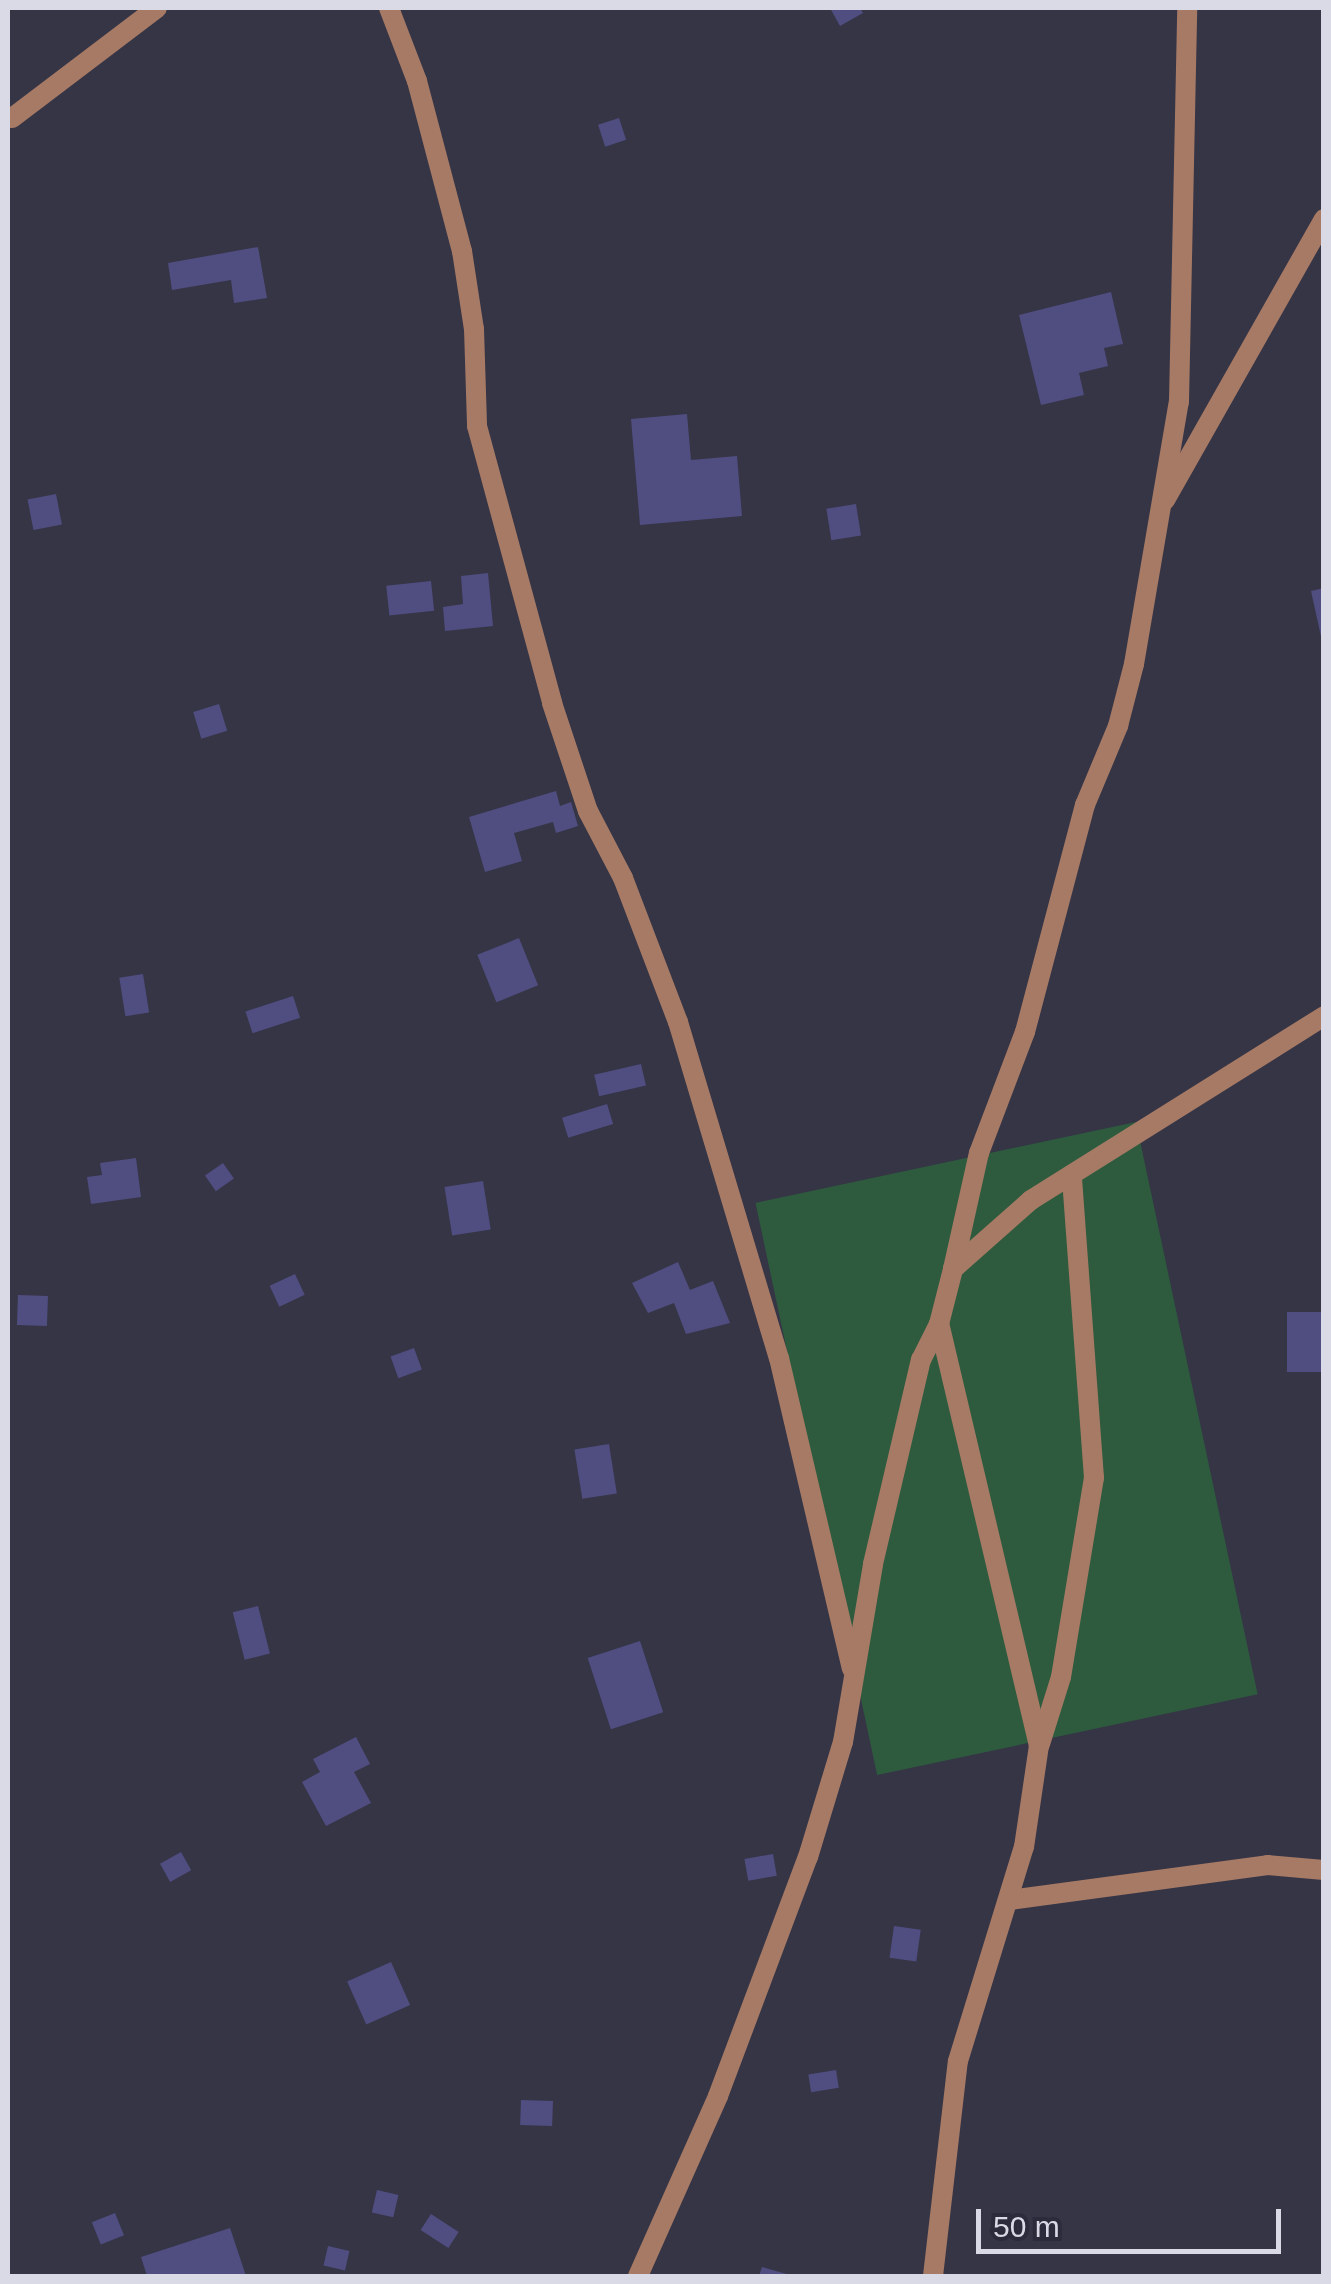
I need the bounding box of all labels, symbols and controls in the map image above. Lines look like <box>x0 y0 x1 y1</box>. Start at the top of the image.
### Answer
scale bar <box>981 2189 1286 2251</box>
text: 50 m <box>993 2210 1060 2243</box>

